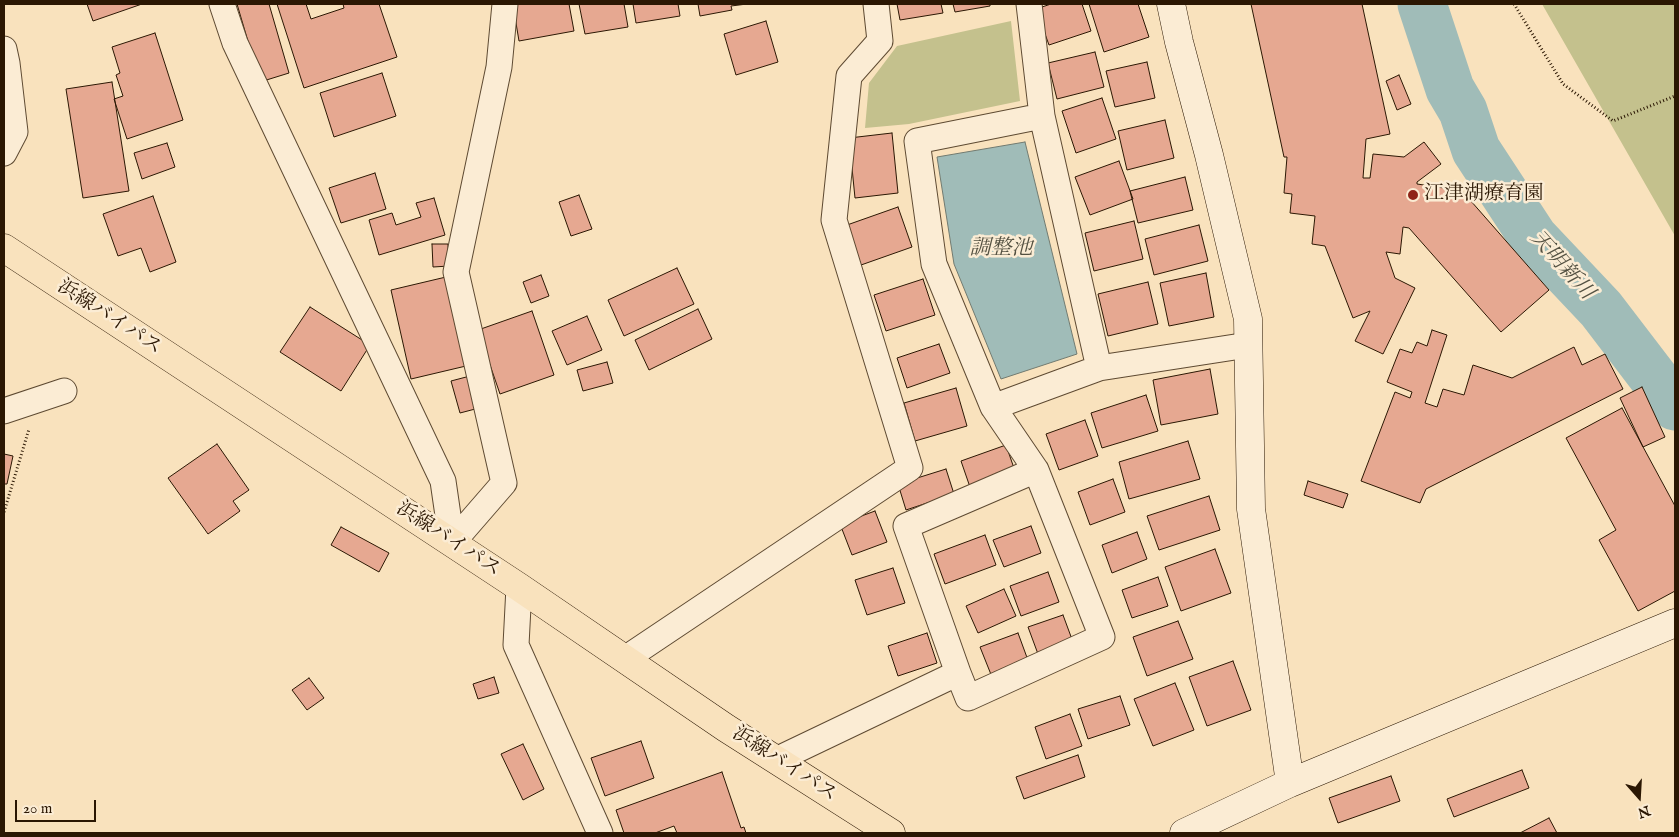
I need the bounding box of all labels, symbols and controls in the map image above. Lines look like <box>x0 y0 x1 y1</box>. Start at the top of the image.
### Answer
place label: 江津湖療育園 <box>1424 183 1544 207</box>
marker: 江津湖療育園 <box>1406 188 1420 202</box>
water label: 天明新川 <box>1524 226 1598 306</box>
water label: 調整池 <box>970 237 1032 263</box>
street label: 浜線バイパス <box>52 275 166 361</box>
street label: 浜線バイパス <box>391 497 505 583</box>
street label: 浜線バイパス <box>727 722 841 808</box>
north arrow <box>1614 772 1664 822</box>
scale bar <box>18 790 99 822</box>
text: 20 m <box>23 799 52 818</box>
text: N <box>1635 801 1653 822</box>

